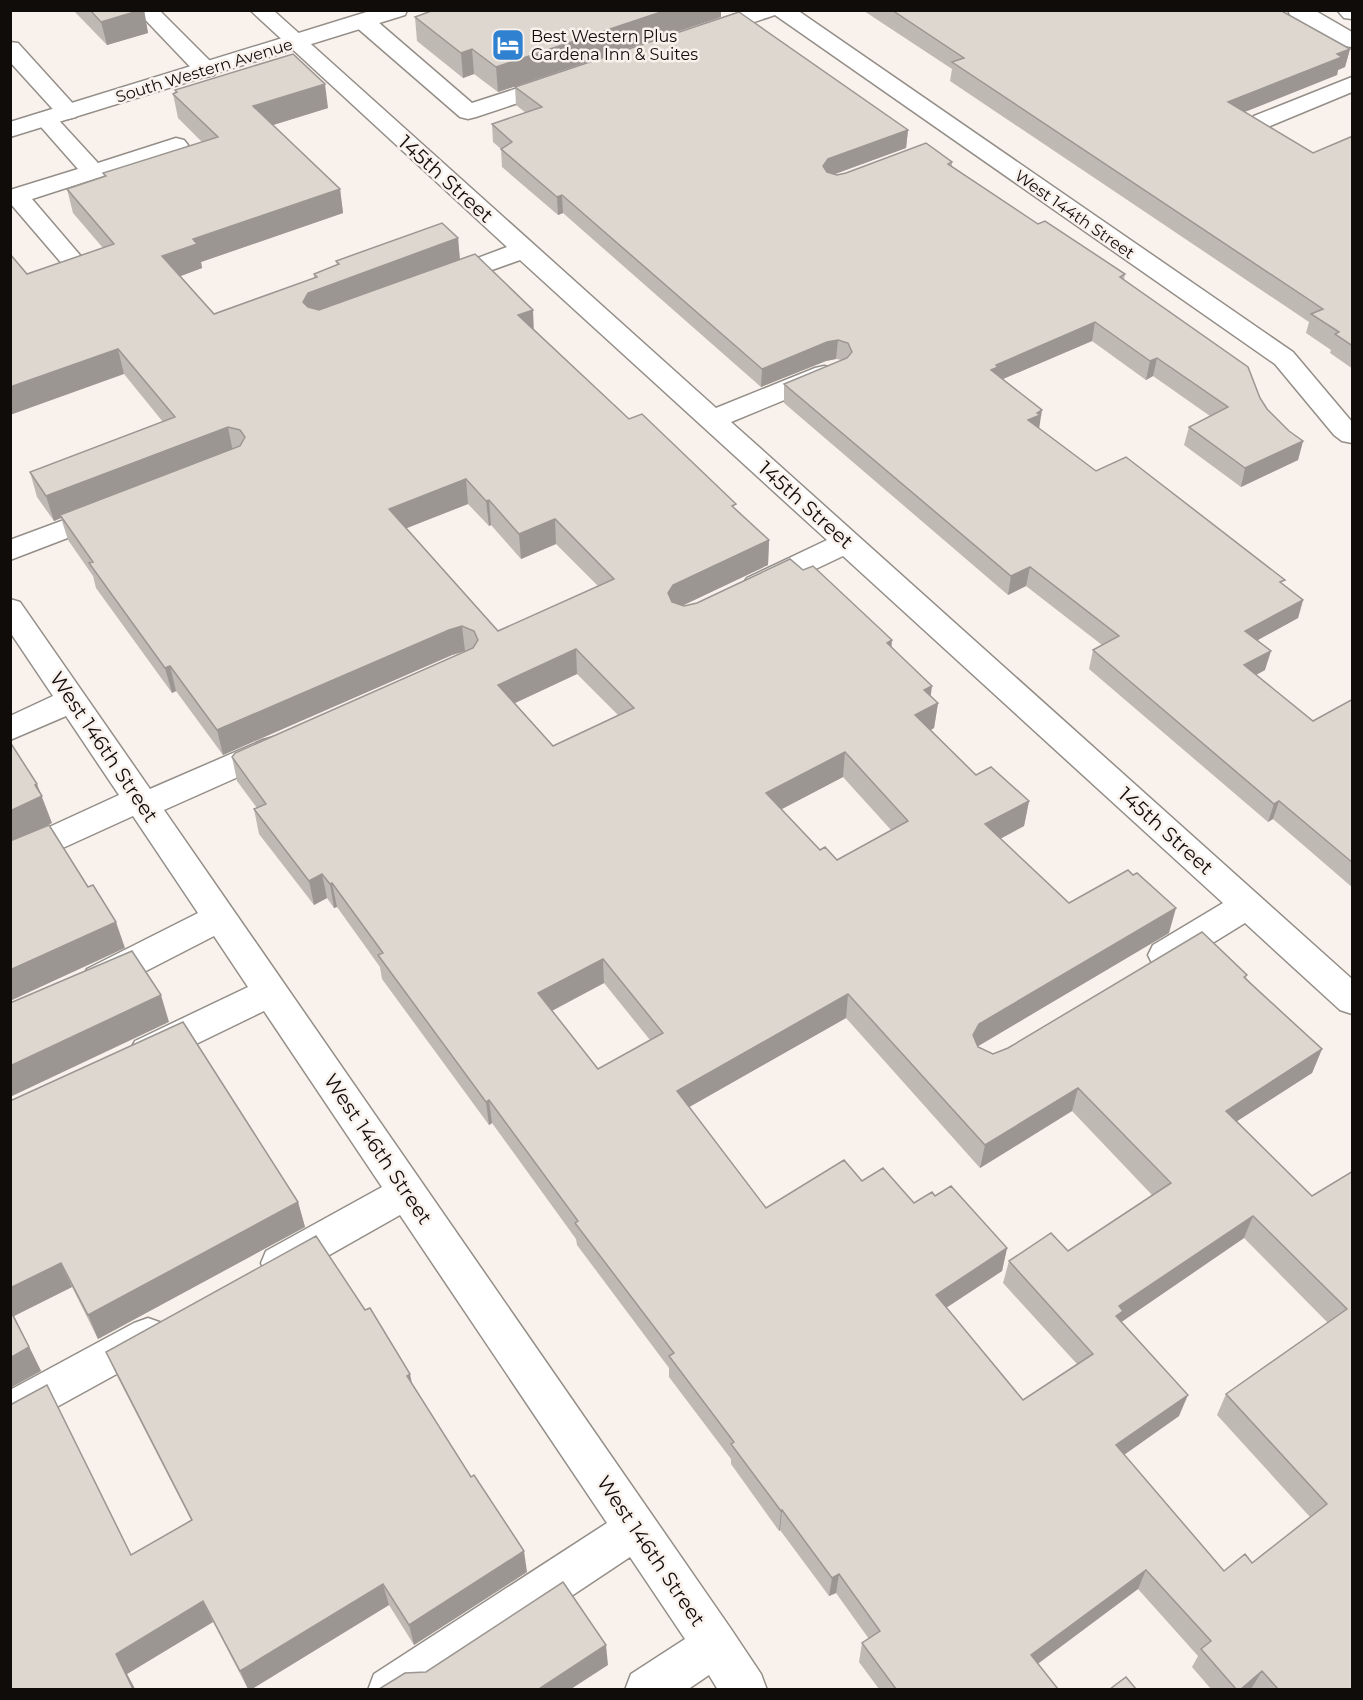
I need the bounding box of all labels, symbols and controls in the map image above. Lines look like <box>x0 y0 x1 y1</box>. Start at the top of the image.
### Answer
hotel icon: Best Western Plus Gardena Inn & Suites <box>490 27 526 63</box>
place label: Best Western Plus Gardena Inn & Suites <box>531 27 698 64</box>
street label: South Western Avenue <box>113 34 295 106</box>
street label: 145th Street <box>394 130 498 228</box>
street label: West 144th Street <box>1011 166 1139 263</box>
street label: 145th Street <box>754 456 858 554</box>
street label: West 146th Street <box>45 667 163 827</box>
street label: 145th Street <box>1114 782 1218 880</box>
street label: West 146th Street <box>319 1069 437 1229</box>
street label: West 146th Street <box>592 1471 710 1631</box>

